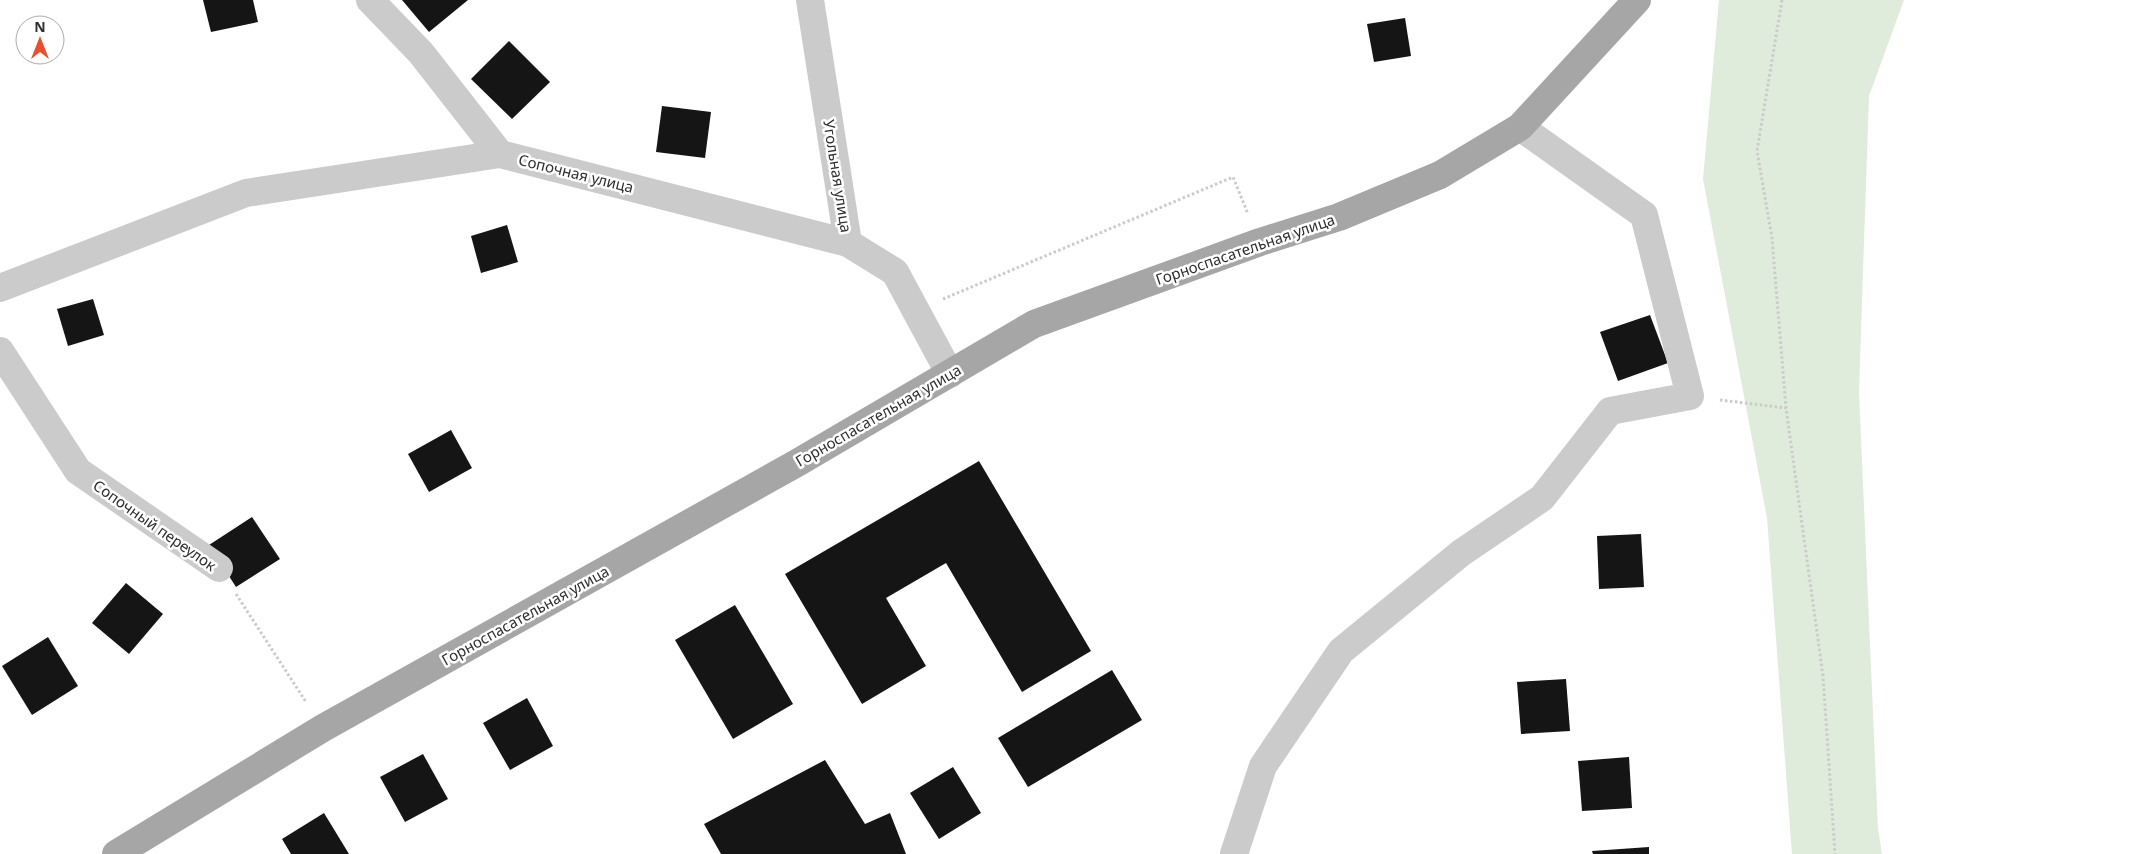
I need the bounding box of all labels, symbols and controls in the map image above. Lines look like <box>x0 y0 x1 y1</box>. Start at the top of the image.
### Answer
north arrow <box>15 15 65 65</box>
text: N <box>34 17 46 36</box>
street label: Угольная улица <box>819 118 857 234</box>
street label: Сопочная улица <box>516 149 636 197</box>
street label: Горноспасательная улица <box>1153 209 1337 289</box>
street label: Горноспасательная улица <box>791 359 965 471</box>
street label: Сопочный переулок <box>90 475 220 575</box>
street label: Горноспасательная улица <box>438 561 612 669</box>

